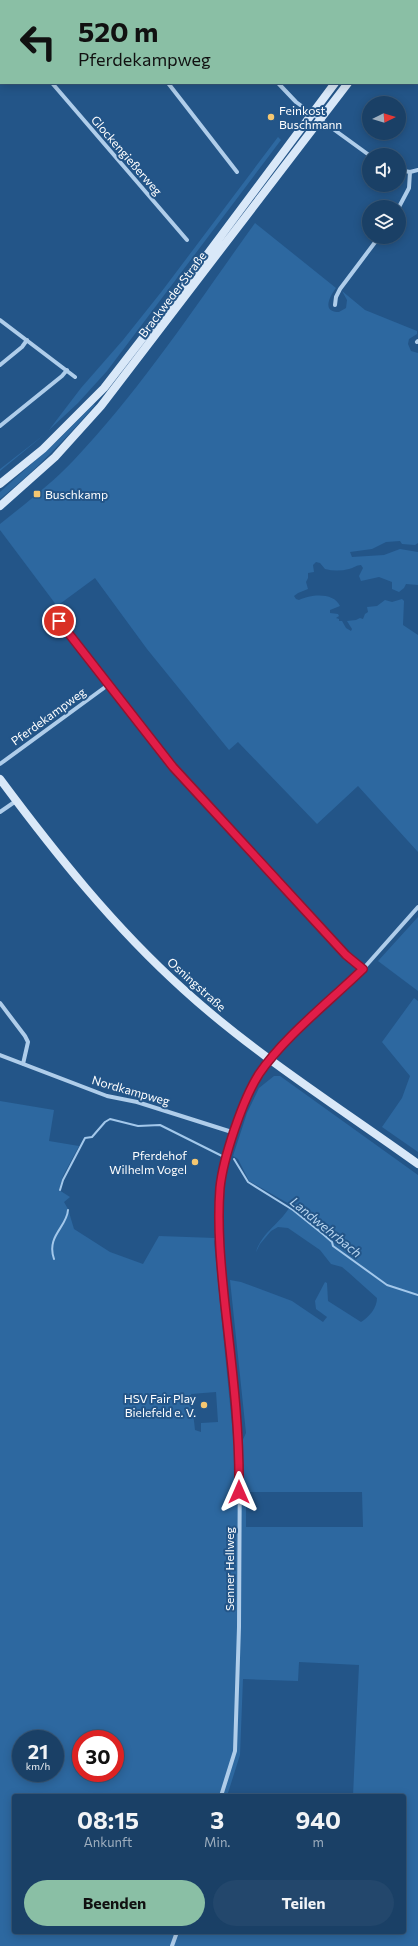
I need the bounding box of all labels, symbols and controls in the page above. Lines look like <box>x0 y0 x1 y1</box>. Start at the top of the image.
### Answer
text: 520 m <box>78 14 158 48</box>
icon: left <box>12 16 64 68</box>
text: Pferdekampweg <box>78 48 211 70</box>
north arrow <box>362 96 406 140</box>
map controls <box>362 96 406 244</box>
place label: Feinkost Buschmann <box>279 103 342 131</box>
street label: Glockengießerweg <box>89 112 166 198</box>
marker: Feinkost Buschmann <box>266 112 276 122</box>
button: sound <box>362 148 406 192</box>
button: layers <box>362 200 406 244</box>
street label: Brackweder Straße <box>135 248 209 340</box>
place label: Buschkamp <box>45 487 108 501</box>
marker: Buschkamp <box>32 489 42 499</box>
pin <box>42 604 76 638</box>
icon: arrive <box>48 610 70 632</box>
street label: Pferdekampweg <box>8 684 88 748</box>
street label: Osningstraße <box>165 954 229 1014</box>
street label: Nordkampweg <box>91 1072 172 1108</box>
place label: Pferdehof Wilhelm Vogel <box>109 1148 187 1176</box>
marker: Pferdehof Wilhelm Vogel <box>190 1157 200 1167</box>
water label: Landwehrbach <box>287 1193 365 1261</box>
place label: HSV Fair Play Bielefeld e. V. <box>124 1391 196 1419</box>
marker: HSV Fair Play Bielefeld e. V. <box>199 1400 209 1410</box>
position arrow <box>218 1471 260 1513</box>
street label: Senner Hellweg <box>222 1526 236 1611</box>
speed limit sign: 30 <box>72 1730 124 1782</box>
text: 21 <box>28 1739 48 1763</box>
text: km/h <box>26 1760 50 1772</box>
text: 08:15 <box>77 1805 139 1834</box>
text: 3 <box>210 1805 224 1834</box>
text: 940 <box>295 1805 341 1834</box>
text: Ankunft <box>84 1834 132 1850</box>
text: Min. <box>204 1834 230 1850</box>
text: m <box>313 1834 324 1850</box>
button: Beenden <box>24 1880 205 1926</box>
button: Teilen <box>213 1880 394 1926</box>

